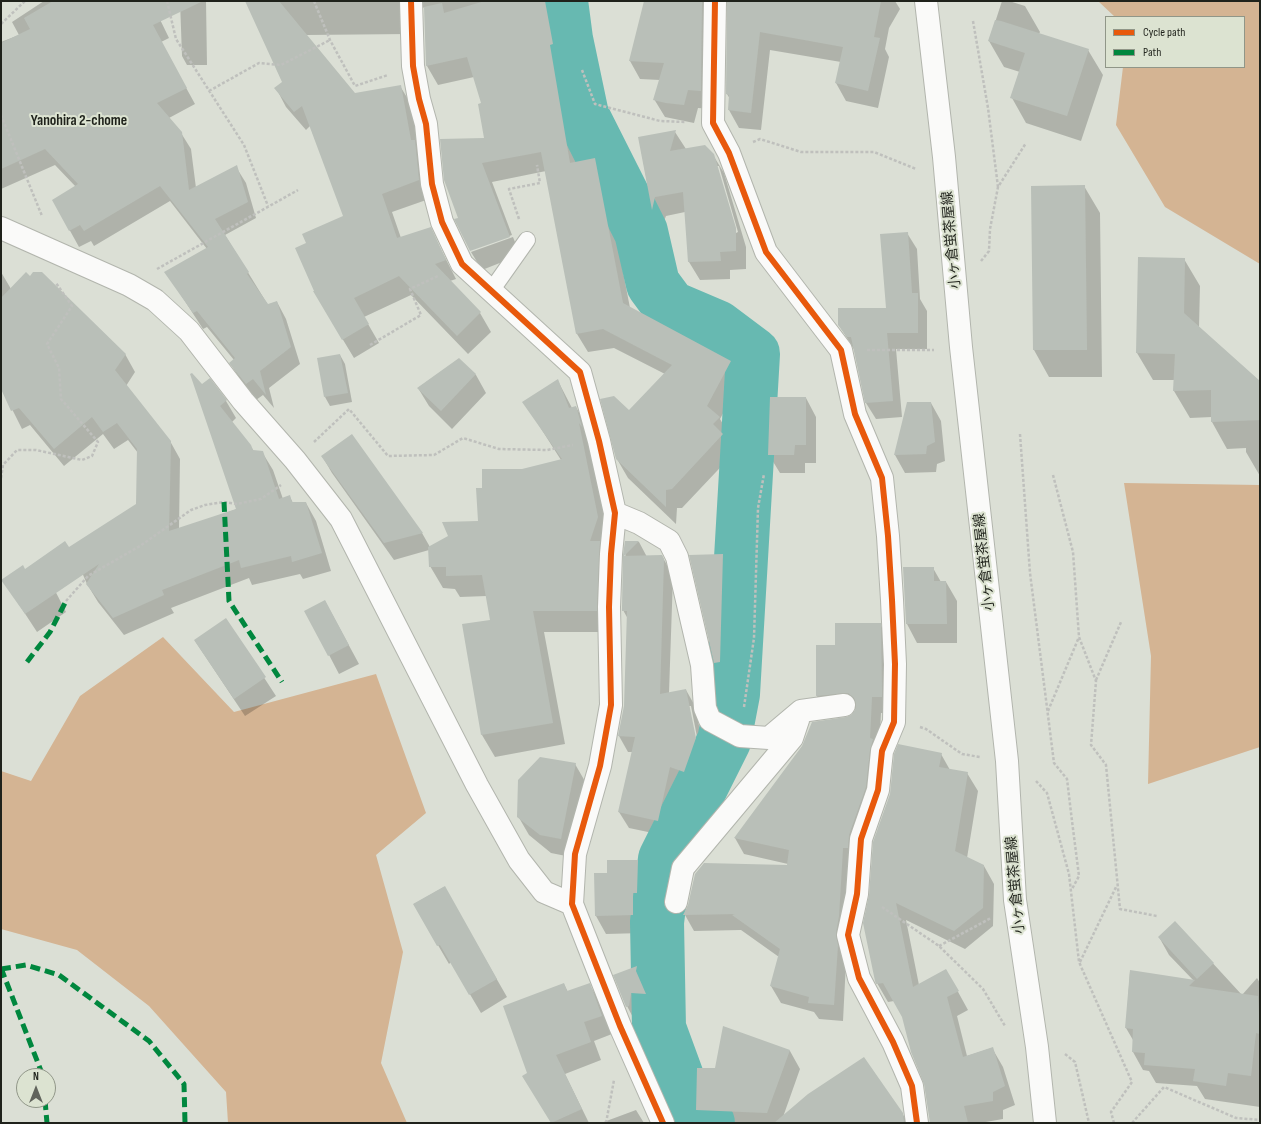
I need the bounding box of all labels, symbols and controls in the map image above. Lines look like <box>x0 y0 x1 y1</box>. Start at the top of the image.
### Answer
legend <box>1105 16 1245 68</box>
text: Cycle path <box>1143 25 1185 40</box>
text: Path <box>1143 45 1161 60</box>
district label: Yanohira 2-chome <box>31 112 127 130</box>
street label: 小ヶ倉蛍茶屋線 <box>939 190 965 290</box>
street label: 小ヶ倉蛍茶屋線 <box>972 512 998 612</box>
street label: 小ヶ倉蛍茶屋線 <box>1003 835 1029 935</box>
north arrow <box>16 1068 56 1108</box>
text: N <box>33 1070 39 1083</box>

